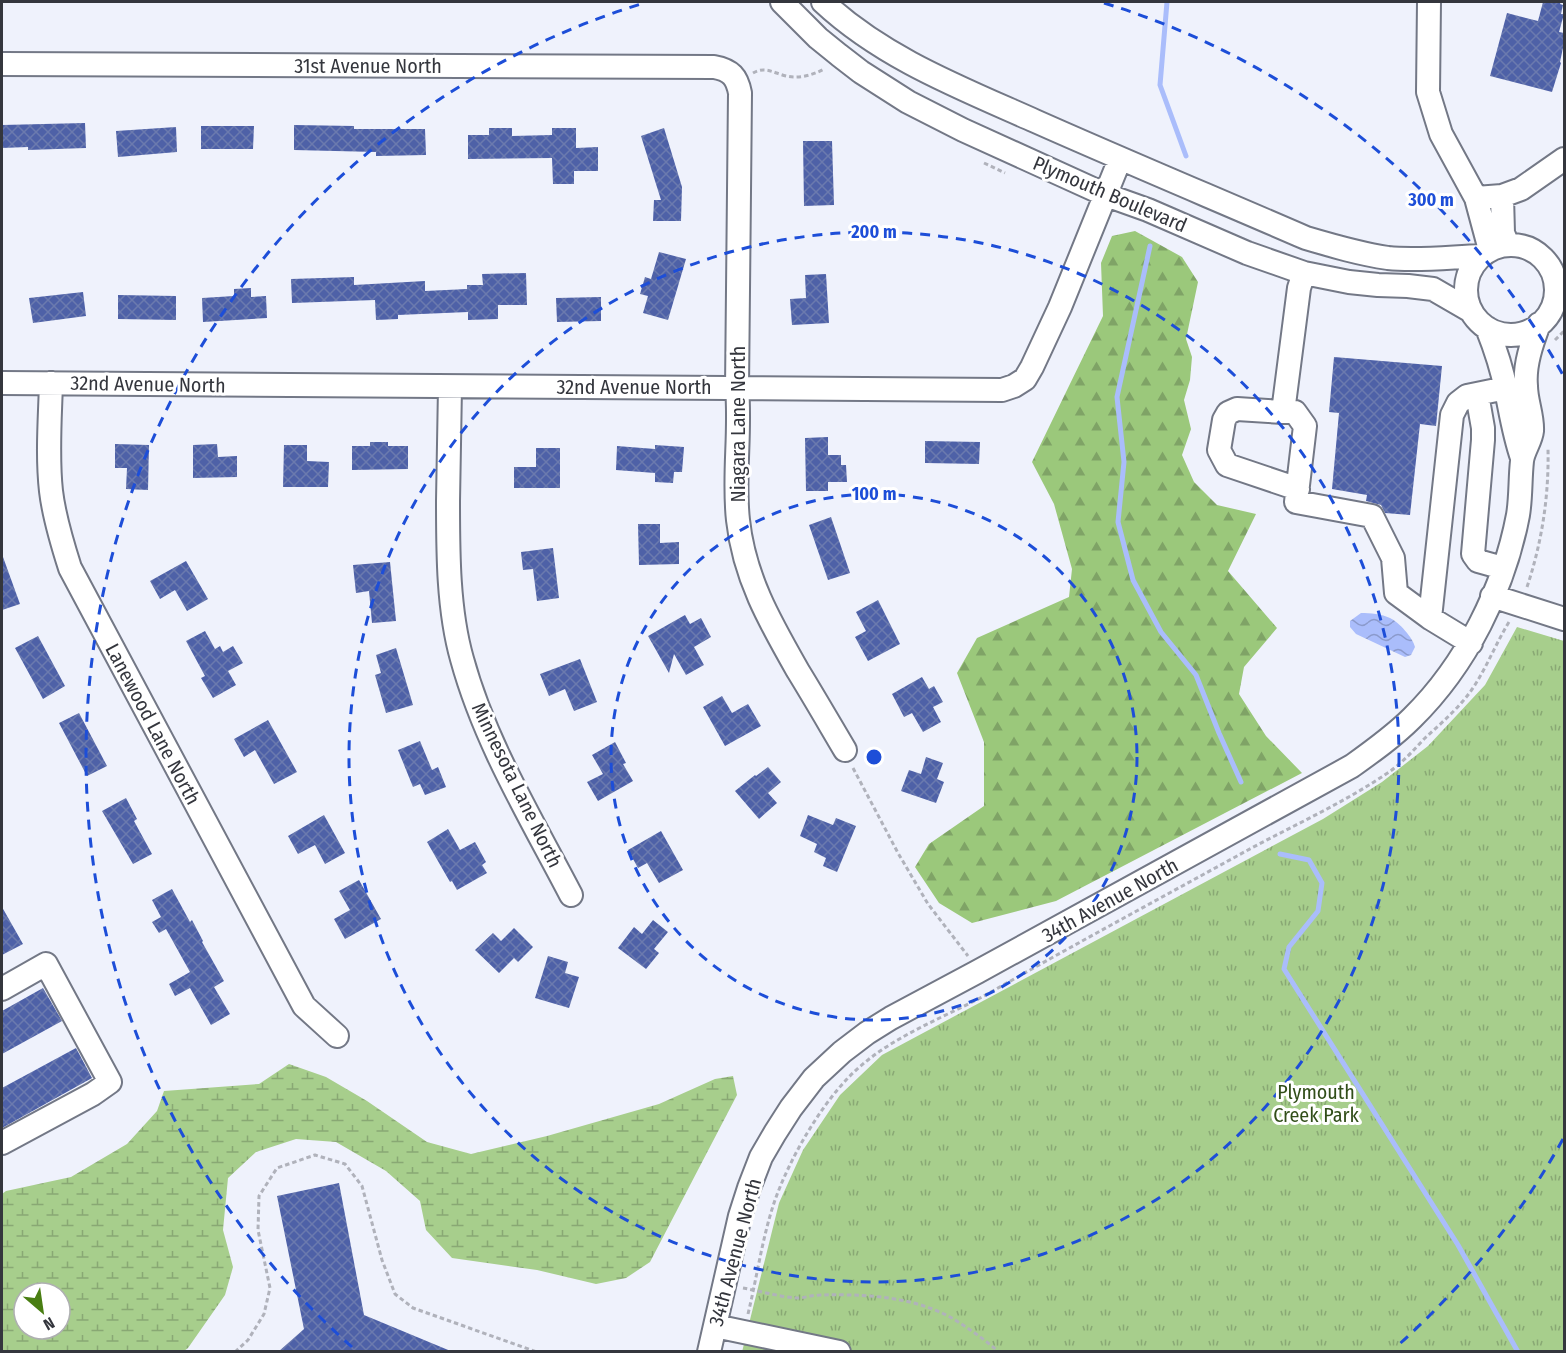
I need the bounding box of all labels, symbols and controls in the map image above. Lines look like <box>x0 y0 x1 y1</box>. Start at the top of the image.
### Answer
street label: 31st Avenue North <box>294 54 442 78</box>
street label: Plymouth Boulevard <box>1029 151 1191 237</box>
text: 300 m <box>1407 189 1454 211</box>
text: 200 m <box>850 221 897 243</box>
street label: Niagara Lane North <box>726 346 750 502</box>
street label: 32nd Avenue North <box>70 371 226 397</box>
street label: 32nd Avenue North <box>556 375 712 399</box>
text: 100 m <box>852 483 896 505</box>
street label: Lanewood Lane North <box>100 639 206 809</box>
street label: Minnesota Lane North <box>467 699 567 871</box>
centre of rings <box>864 747 884 767</box>
street label: 34th Avenue North <box>1038 853 1182 947</box>
park label: Plymouth Creek Park <box>1273 1080 1359 1127</box>
street label: 34th Avenue North <box>704 1176 766 1328</box>
north arrow <box>12 1281 72 1341</box>
text: N <box>40 1313 58 1334</box>

